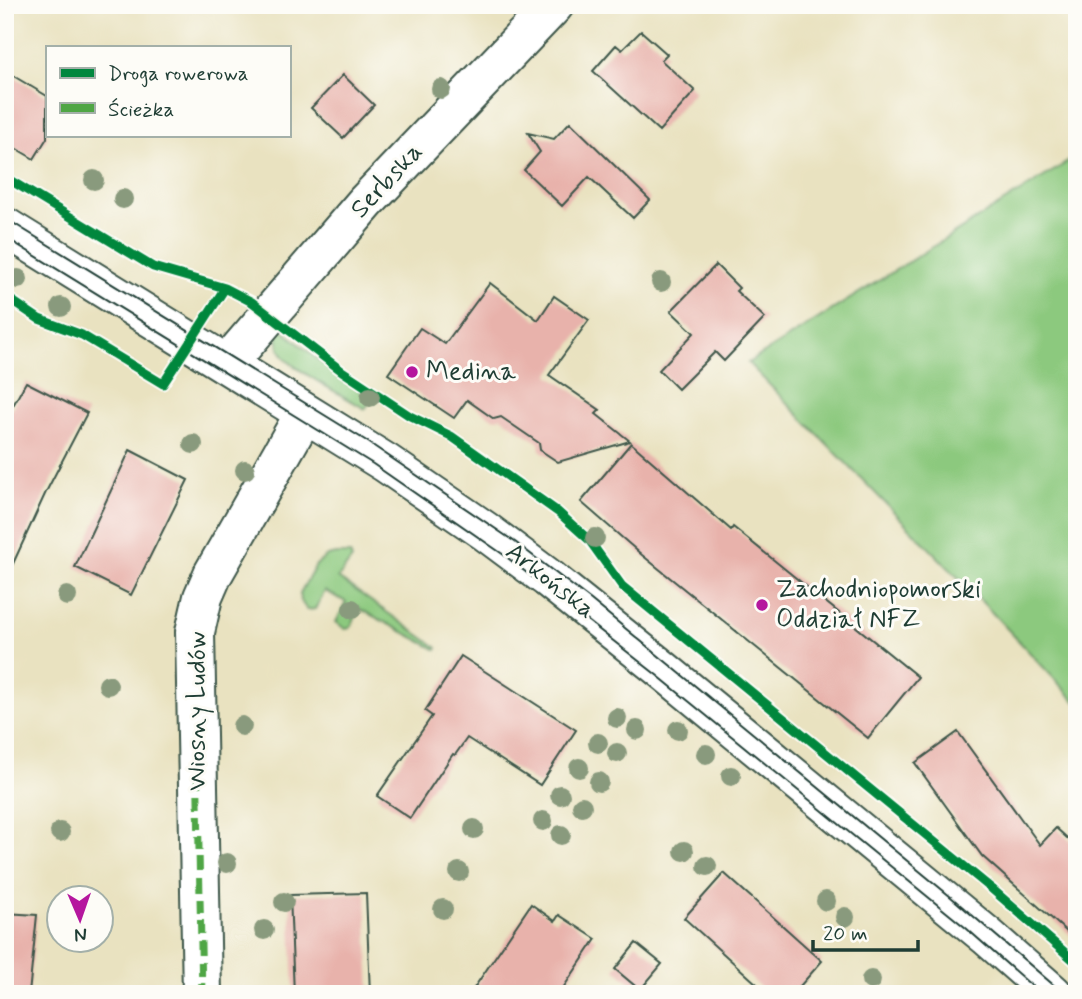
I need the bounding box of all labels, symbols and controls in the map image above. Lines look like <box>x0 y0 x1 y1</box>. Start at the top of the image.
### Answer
legend <box>46 46 290 136</box>
text: Droga rowerowa <box>108 60 249 88</box>
text: Ścieżka <box>108 96 174 124</box>
street label: Serbska <box>343 136 431 226</box>
place label: Medina <box>426 355 516 389</box>
marker: Medina <box>404 364 420 380</box>
street label: Arkońska <box>498 535 602 627</box>
place label: Zachodniopomorski Oddział NFZ <box>776 573 981 637</box>
marker: Zachodniopomorski Oddział NFZ <box>754 597 770 613</box>
street label: Wiosny Ludów <box>181 631 215 791</box>
north arrow <box>46 884 116 954</box>
scale bar <box>813 908 918 952</box>
text: 20 m <box>823 920 868 948</box>
text: N <box>74 922 87 947</box>

